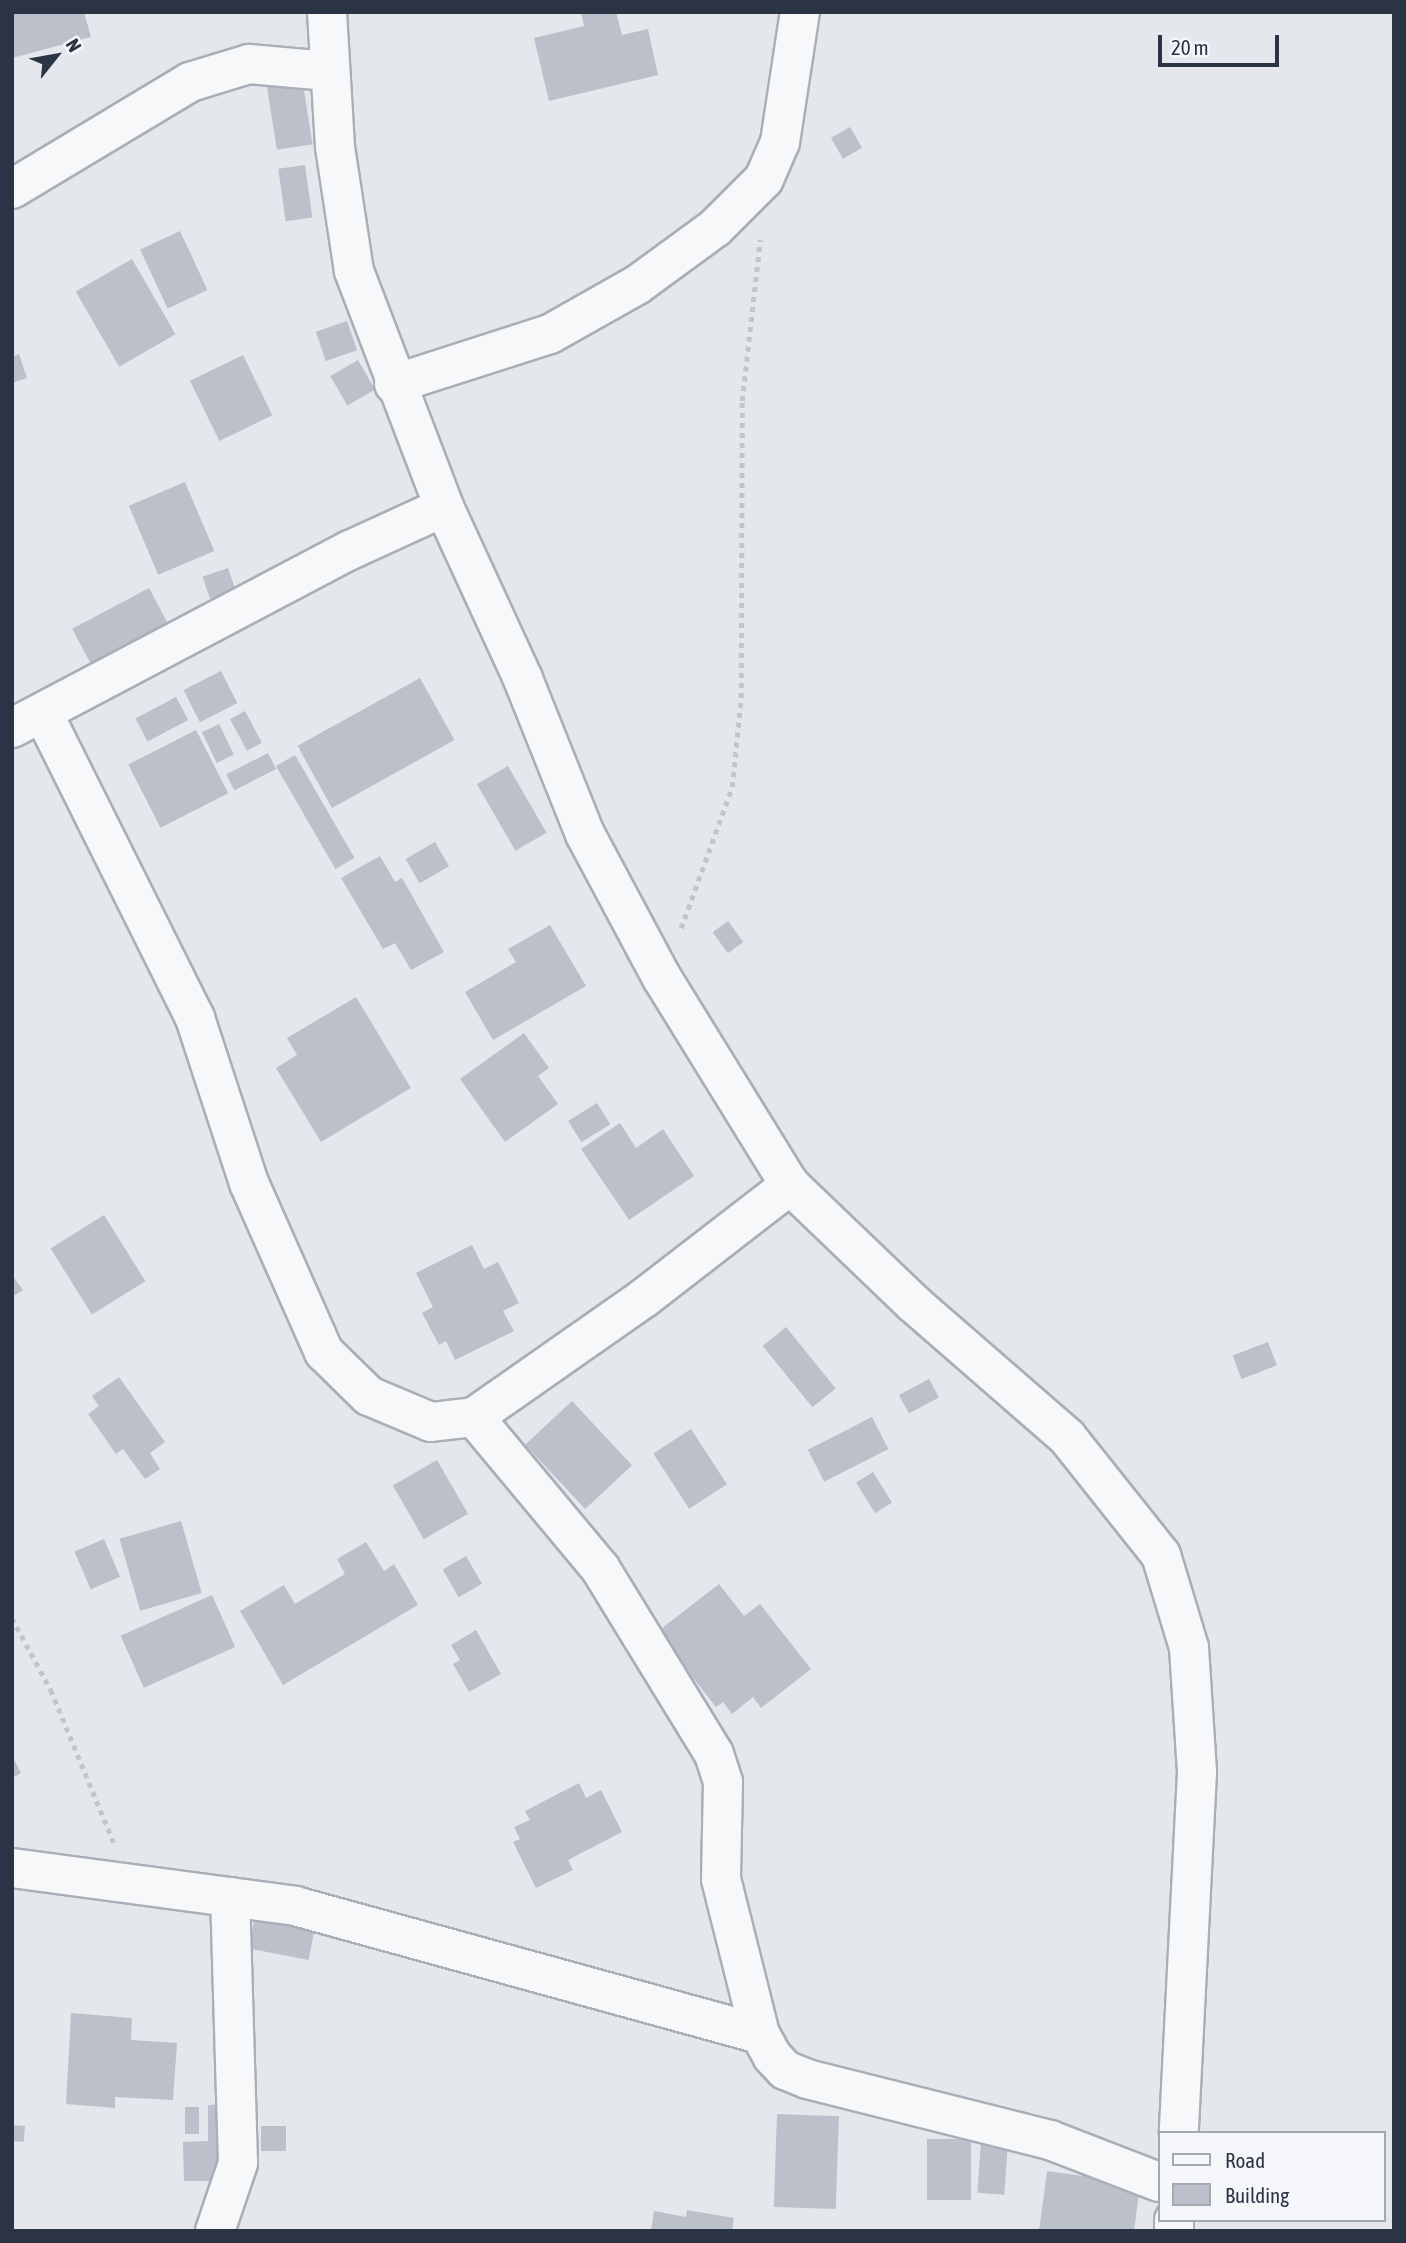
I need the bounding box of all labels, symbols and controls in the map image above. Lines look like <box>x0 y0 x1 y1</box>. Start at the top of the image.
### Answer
north arrow <box>21 21 91 91</box>
scale bar <box>1161 21 1282 65</box>
text: N <box>62 35 86 56</box>
text: 20 m <box>1171 35 1209 59</box>
legend <box>1158 2131 1385 2222</box>
text: Road <box>1225 2148 1265 2172</box>
text: Building <box>1225 2183 1289 2207</box>

